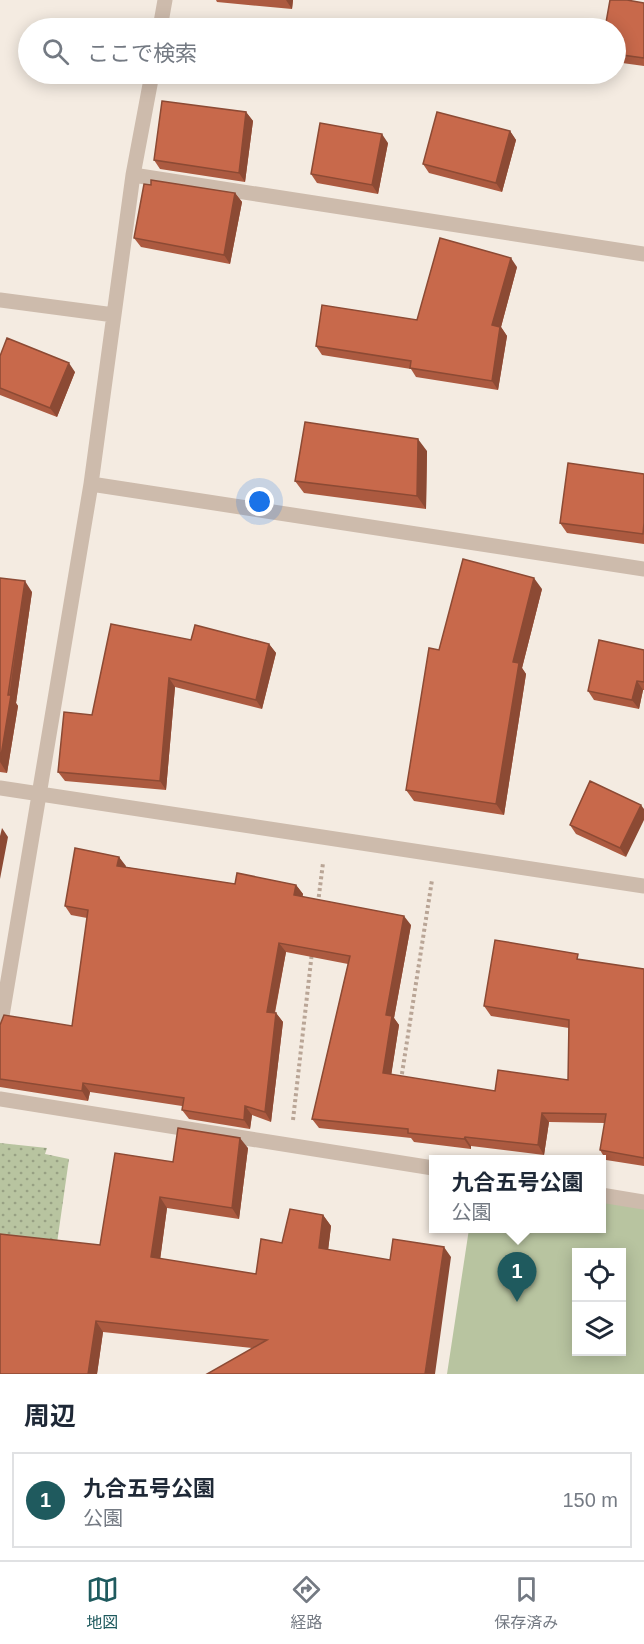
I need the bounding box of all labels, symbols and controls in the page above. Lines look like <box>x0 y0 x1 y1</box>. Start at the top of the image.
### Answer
search box <box>18 18 626 84</box>
icon: search <box>39 35 72 68</box>
text: ここで検索 <box>87 41 197 66</box>
your location <box>245 487 274 516</box>
popup <box>429 1155 606 1233</box>
text: 九合五号公園 <box>451 1170 584 1195</box>
text: 公園 <box>451 1201 491 1223</box>
map controls <box>572 1248 626 1356</box>
button: locate <box>572 1248 626 1302</box>
pin: 1 <box>498 1252 536 1302</box>
button: layers <box>572 1302 626 1356</box>
text: 周辺 <box>24 1401 76 1431</box>
text: 九合五号公園 <box>83 1476 215 1501</box>
text: 1 <box>40 1489 51 1511</box>
text: 150 m <box>562 1489 618 1511</box>
text: 公園 <box>83 1507 123 1529</box>
tab: 地図 <box>86 1573 119 1633</box>
tab: 経路 <box>290 1573 323 1633</box>
tab: 保存済み <box>494 1573 558 1633</box>

